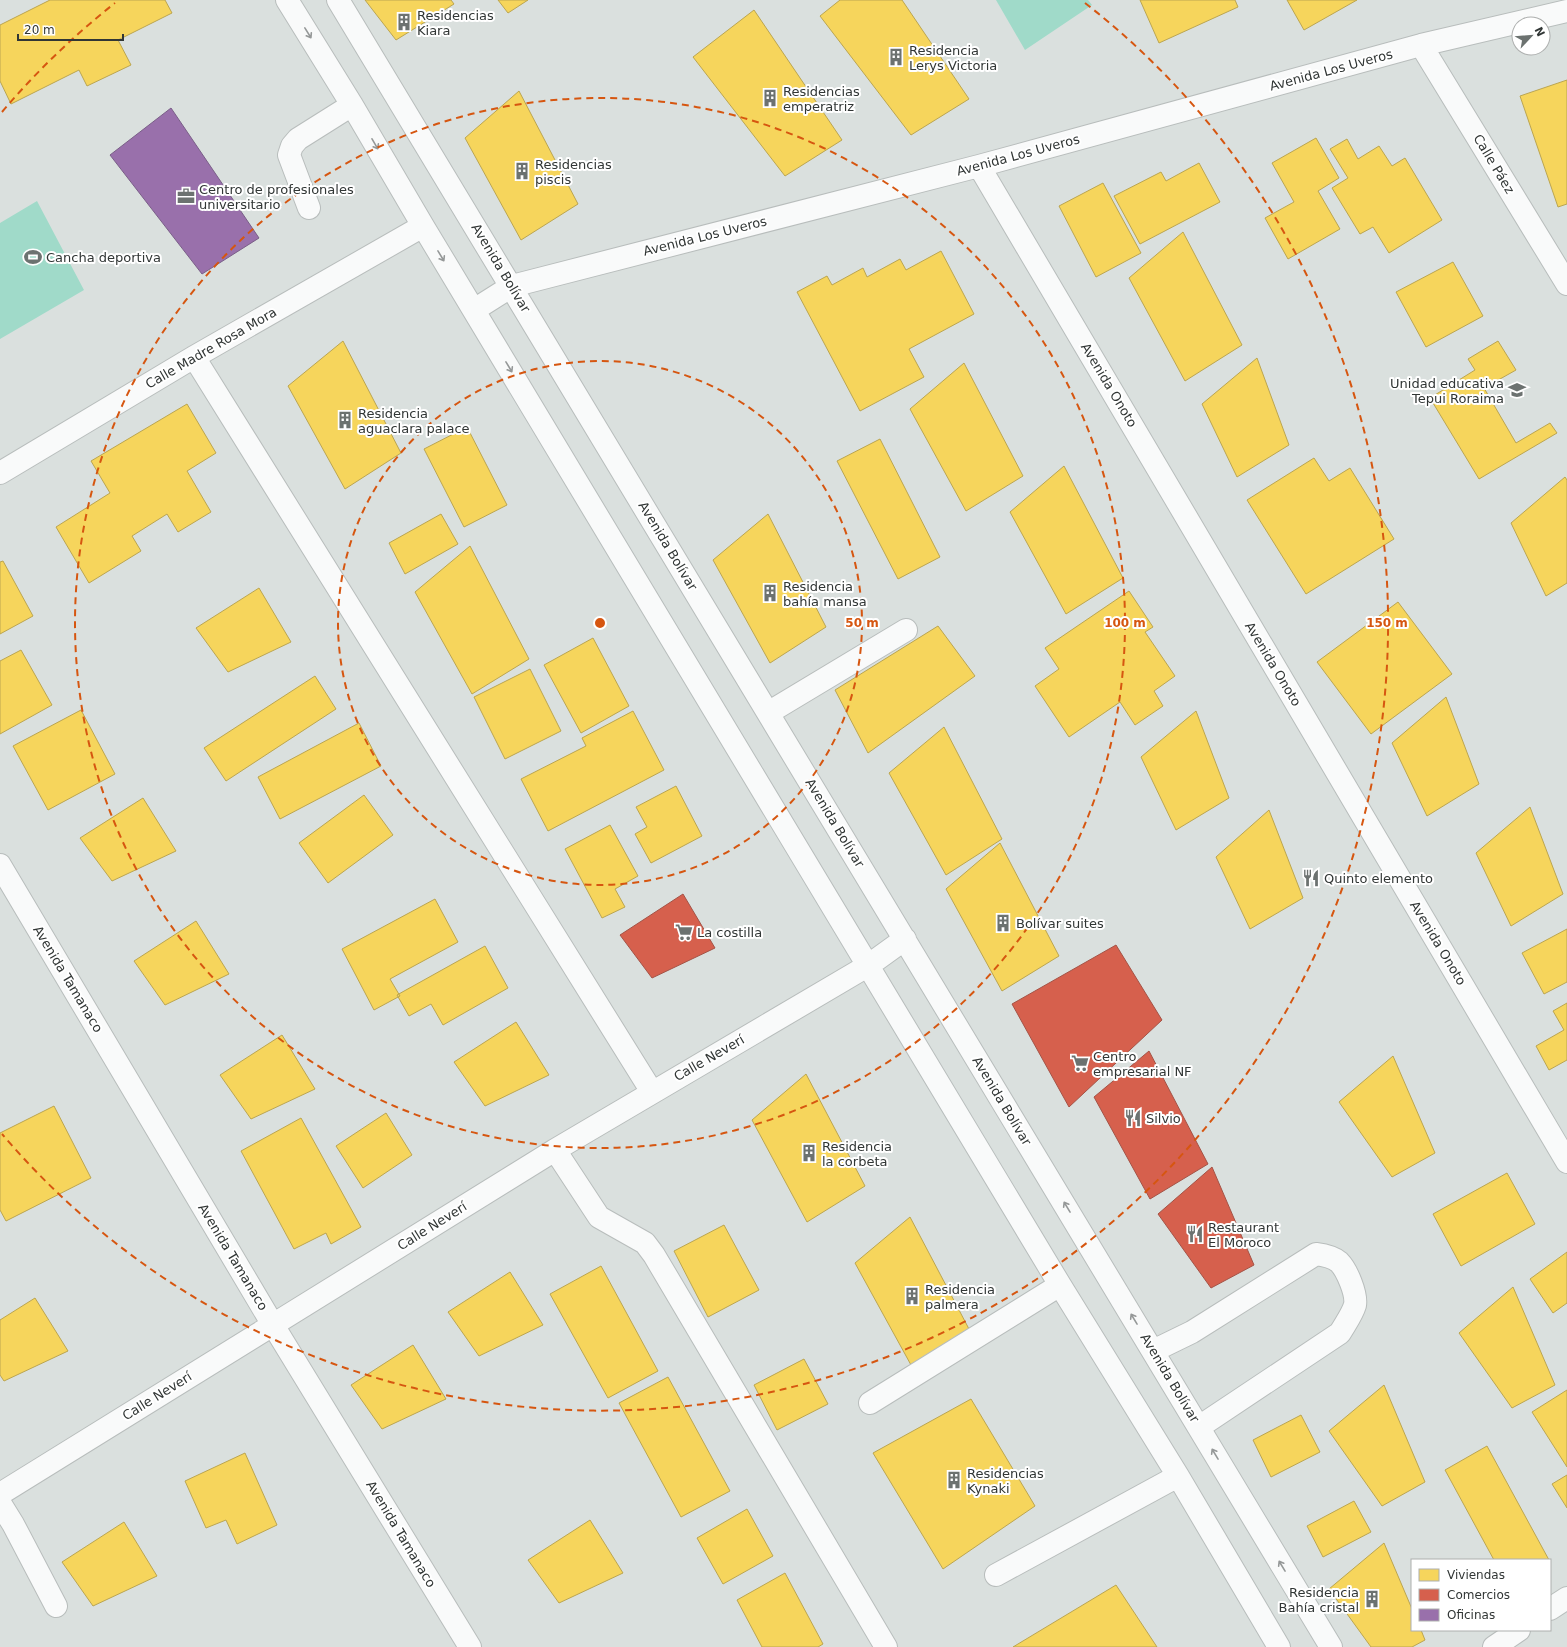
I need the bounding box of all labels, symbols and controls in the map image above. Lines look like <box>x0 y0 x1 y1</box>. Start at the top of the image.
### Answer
place label: Residencias Kiara <box>417 8 494 38</box>
building icon: Residencias Kiara <box>394 12 414 32</box>
scale bar <box>18 16 123 42</box>
north arrow <box>1511 16 1551 56</box>
text: 20 m <box>24 23 55 37</box>
text: N <box>1532 25 1547 39</box>
one-way arrow <box>304 27 312 39</box>
place label: Residencia Lerys Victoria <box>909 43 997 73</box>
street label: Avenida Los Uveros <box>1268 46 1394 94</box>
building icon: Residencia Lerys Victoria <box>886 47 906 67</box>
place label: Residencias emperatriz <box>783 84 860 114</box>
building icon: Residencias emperatriz <box>760 88 780 108</box>
street label: Avenida Los Uveros <box>955 131 1081 179</box>
street label: Calle Páez <box>1470 132 1518 196</box>
one-way arrow <box>371 138 379 150</box>
place label: Residencias piscis <box>535 157 612 187</box>
building icon: Residencias piscis <box>512 161 532 181</box>
place label: Centro de profesionales universitario <box>199 182 354 212</box>
office icon: Centro de profesionales universitario <box>176 186 196 206</box>
street label: Avenida Los Uveros <box>642 213 769 259</box>
street label: Avenida Bolívar <box>469 221 534 316</box>
sports icon: Cancha deportiva <box>23 247 43 267</box>
place label: Cancha deportiva <box>46 250 161 265</box>
one-way arrow <box>438 250 446 262</box>
street label: Calle Madre Rosa Mora <box>143 304 279 392</box>
street label: Avenida Onoto <box>1078 340 1140 430</box>
one-way arrow <box>505 361 513 373</box>
place label: Unidad educativa Tepui Roraima <box>1390 376 1504 406</box>
school or university icon: Unidad educativa Tepui Roraima <box>1507 380 1527 400</box>
place label: Residencia aguaclara palace <box>358 406 470 436</box>
building icon: Residencia aguaclara palace <box>335 410 355 430</box>
street label: Avenida Bolívar <box>636 499 701 594</box>
place label: Residencia bahía mansa <box>783 579 867 609</box>
building icon: Residencia bahía mansa <box>760 583 780 603</box>
centre of rings <box>593 616 607 630</box>
text: 50 m <box>845 616 879 630</box>
text: 100 m <box>1104 616 1146 630</box>
text: 150 m <box>1366 616 1408 630</box>
street label: Avenida Onoto <box>1242 619 1304 709</box>
street label: Avenida Bolívar <box>803 776 868 871</box>
restaurant icon: Quinto elemento <box>1301 868 1321 888</box>
place label: Quinto elemento <box>1324 871 1433 886</box>
street label: Avenida Onoto <box>1407 898 1469 988</box>
building icon: Bolívar suites <box>993 913 1013 933</box>
place label: Bolívar suites <box>1016 916 1104 931</box>
supermarket icon: La costilla <box>674 922 694 942</box>
street label: Avenida Tamanaco <box>30 923 106 1035</box>
place label: La costilla <box>697 925 762 940</box>
street label: Calle Neverí <box>671 1032 747 1084</box>
place label: Centro empresarial NF <box>1093 1049 1192 1079</box>
supermarket icon: Centro empresarial NF <box>1070 1053 1090 1073</box>
street label: Avenida Bolívar <box>970 1054 1035 1149</box>
restaurant icon: Silvio <box>1123 1108 1143 1128</box>
place label: Silvio <box>1146 1111 1181 1126</box>
place label: Residencia la corbeta <box>822 1139 892 1169</box>
building icon: Residencia la corbeta <box>799 1143 819 1163</box>
street label: Calle Neverí <box>395 1199 470 1253</box>
street label: Avenida Tamanaco <box>195 1201 271 1313</box>
one-way arrow <box>1062 1201 1070 1213</box>
place label: Restaurant El Moroco <box>1208 1220 1279 1250</box>
restaurant icon: Restaurant El Moroco <box>1185 1224 1205 1244</box>
place label: Residencia palmera <box>925 1282 995 1312</box>
building icon: Residencia palmera <box>902 1286 922 1306</box>
one-way arrow <box>1129 1313 1137 1325</box>
street label: Avenida Bolívar <box>1138 1331 1203 1426</box>
street label: Calle Neverí <box>120 1369 195 1423</box>
one-way arrow <box>1211 1449 1219 1460</box>
place label: Residencias Kynaki <box>967 1466 1044 1496</box>
building icon: Residencias Kynaki <box>944 1470 964 1490</box>
street label: Avenida Tamanaco <box>363 1478 439 1590</box>
legend <box>1411 1559 1551 1631</box>
one-way arrow <box>1278 1560 1286 1572</box>
text: Viviendas <box>1447 1568 1505 1582</box>
place label: Residencia Bahía cristal <box>1279 1585 1359 1615</box>
text: Comercios <box>1447 1588 1510 1602</box>
building icon: Residencia Bahía cristal <box>1362 1589 1382 1609</box>
text: Oficinas <box>1447 1608 1495 1622</box>

